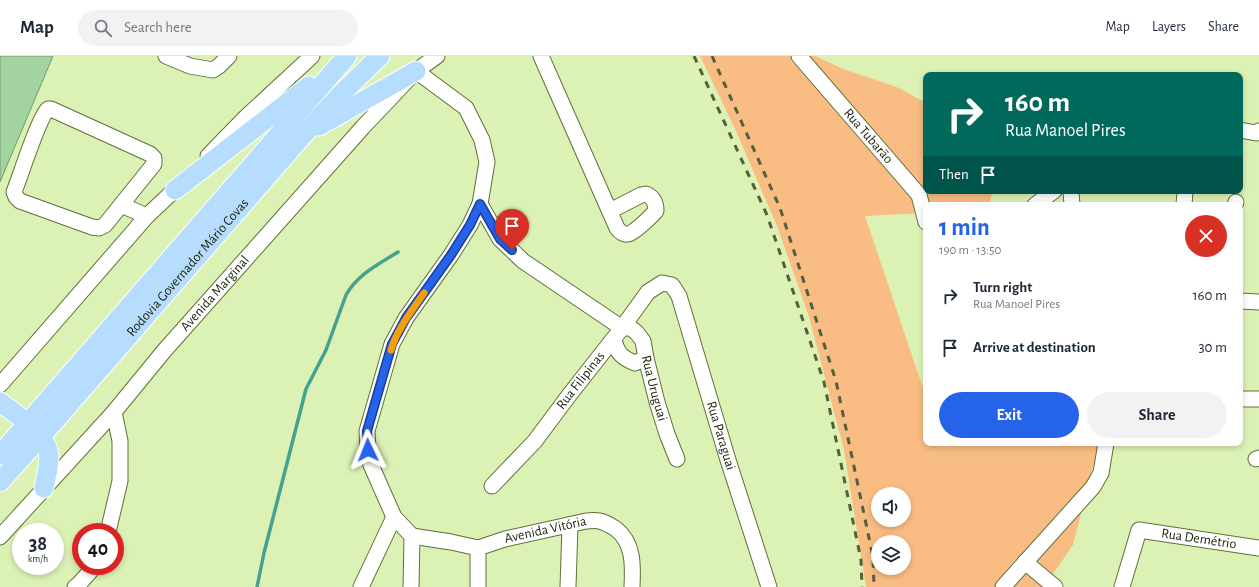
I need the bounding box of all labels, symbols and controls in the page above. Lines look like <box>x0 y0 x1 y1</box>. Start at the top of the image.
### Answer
search box <box>78 10 358 46</box>
icon: search <box>92 17 114 39</box>
text: Map <box>20 18 54 37</box>
text: Search here <box>124 20 192 35</box>
text: Map <box>1105 20 1130 34</box>
text: Layers <box>1152 20 1186 34</box>
text: Share <box>1208 20 1239 34</box>
icon: right <box>939 88 991 140</box>
text: 160 m <box>1005 89 1070 117</box>
street label: Rua Tubarão <box>841 106 896 167</box>
text: Rua Manoel Pires <box>1005 122 1126 140</box>
icon: arrive <box>977 164 999 186</box>
text: Then <box>939 167 969 182</box>
street label: Rodovia Governador Mário Covas <box>124 196 251 339</box>
pin <box>495 209 529 250</box>
icon: arrive <box>501 215 523 237</box>
button: close <box>1185 215 1227 257</box>
text: 1 min <box>939 216 990 240</box>
text: 190 m · 13:50 <box>939 244 1001 257</box>
street label: Avenida Marginal <box>178 253 252 334</box>
text: Turn right <box>973 280 1032 295</box>
icon: right <box>939 285 961 307</box>
text: 160 m <box>1192 288 1227 303</box>
text: Rua Manoel Pires <box>973 298 1060 311</box>
icon: arrive <box>939 337 961 359</box>
text: Arrive at destination <box>973 340 1096 355</box>
text: 30 m <box>1198 340 1227 355</box>
street label: Rua Filipinas <box>554 349 608 412</box>
street label: Rua Uruguai <box>639 354 670 423</box>
button: Exit <box>939 392 1079 438</box>
button: Share <box>1087 392 1227 438</box>
street label: Rua Paraguai <box>704 400 738 472</box>
position arrow <box>347 429 389 471</box>
map controls <box>871 487 911 575</box>
button: sound <box>871 487 911 527</box>
street label: Avenida Vitória <box>503 514 588 546</box>
speed limit sign: 40 <box>72 523 124 575</box>
street label: Rua Demétrio <box>1160 526 1238 552</box>
text: 38 <box>29 534 47 554</box>
button: layers <box>871 535 911 575</box>
text: km/h <box>28 554 48 564</box>

